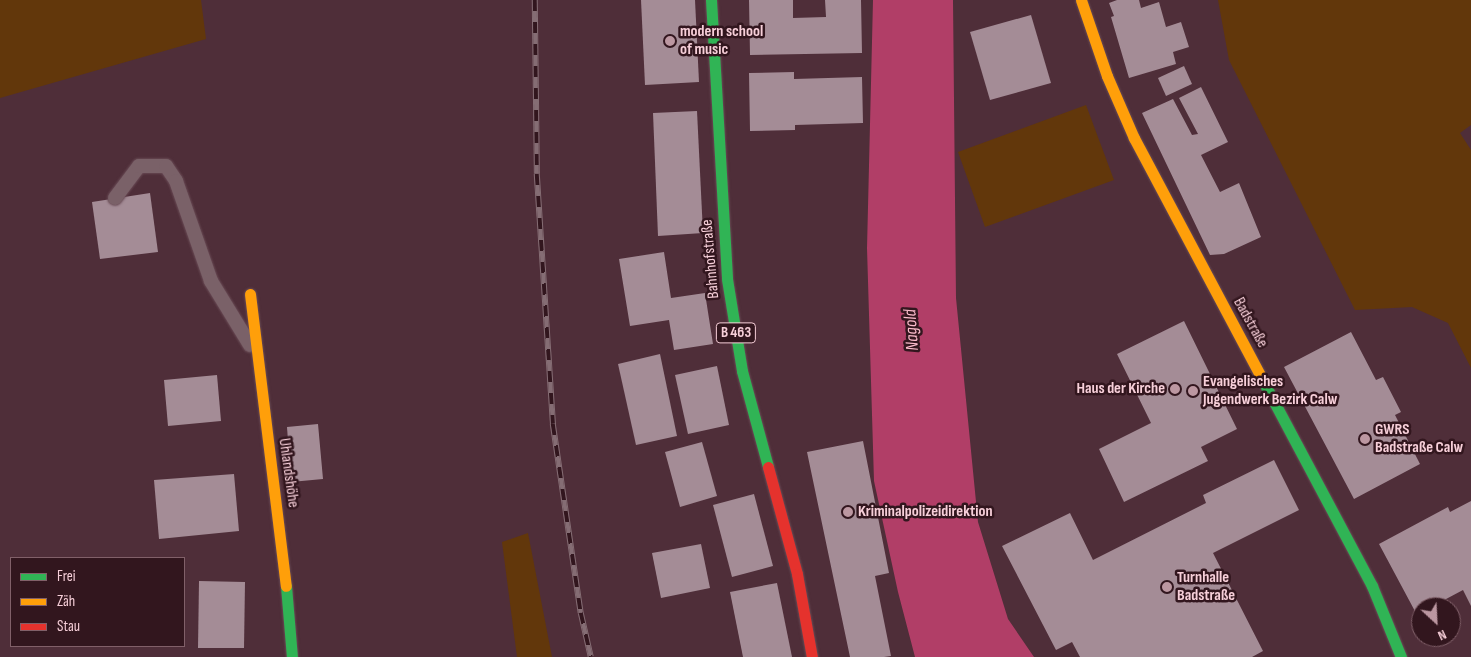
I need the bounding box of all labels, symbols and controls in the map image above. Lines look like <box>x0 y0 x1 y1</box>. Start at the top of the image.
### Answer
place label: modern school of music <box>680 22 763 60</box>
marker: modern school of music <box>664 35 676 47</box>
street label: Bahnhofstraße <box>698 219 724 299</box>
street label: Badstraße <box>1228 295 1272 351</box>
water label: Nagold <box>900 309 924 351</box>
road number: B 463 <box>715 320 757 346</box>
place label: Evangelisches Jugendwerk Bezirk Calw <box>1203 372 1337 410</box>
place label: Haus der Kirche <box>1076 379 1165 399</box>
marker: Haus der Kirche <box>1169 383 1181 395</box>
marker: Evangelisches Jugendwerk Bezirk Calw <box>1187 385 1199 397</box>
place label: GWRS Badstraße Calw <box>1375 420 1463 458</box>
marker: GWRS Badstraße Calw <box>1359 433 1371 445</box>
street label: Uhlandshöhe <box>274 437 302 509</box>
place label: Kriminalpolizeidirektion <box>858 502 993 522</box>
marker: Kriminalpolizeidirektion <box>842 506 854 518</box>
legend <box>10 557 185 647</box>
text: Frei <box>57 567 76 586</box>
place label: Turnhalle Badstraße <box>1177 568 1235 606</box>
marker: Turnhalle Badstraße <box>1161 581 1173 593</box>
text: Zäh <box>57 592 75 611</box>
north arrow <box>1411 597 1461 647</box>
text: Stau <box>57 617 80 636</box>
text: N <box>1435 626 1449 644</box>

